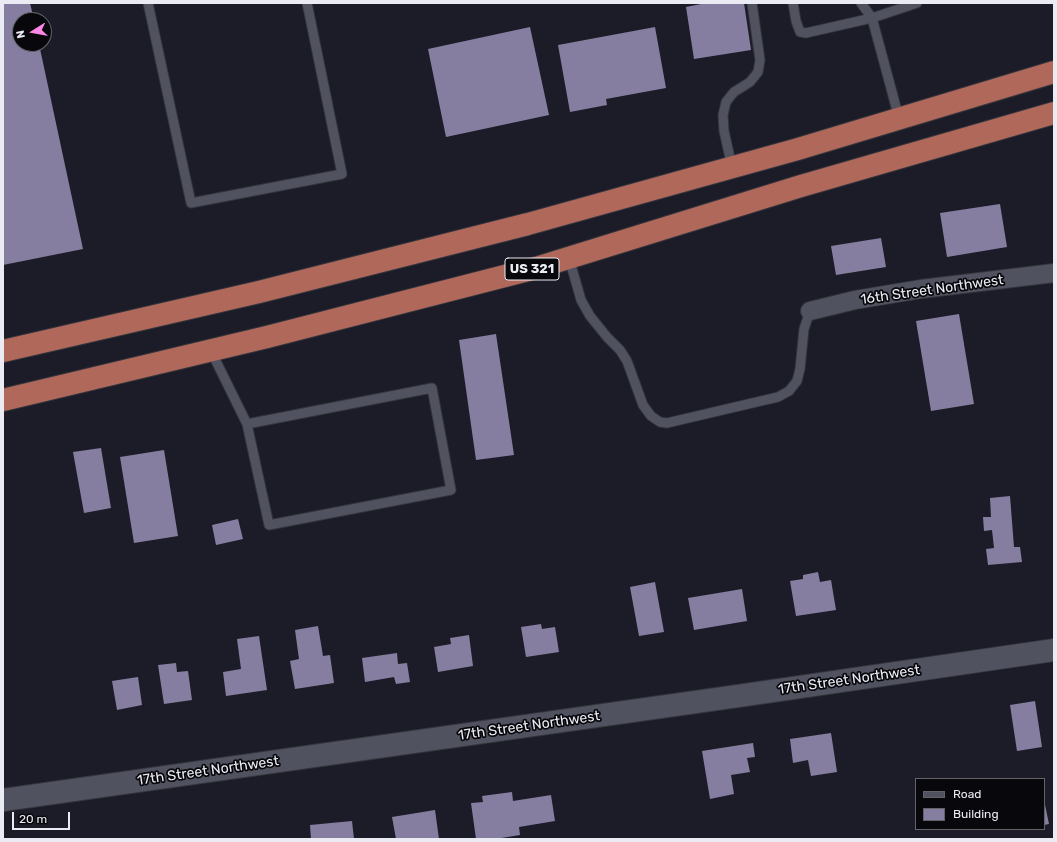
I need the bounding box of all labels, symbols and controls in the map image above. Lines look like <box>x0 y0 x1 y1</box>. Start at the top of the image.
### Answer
north arrow <box>12 12 52 52</box>
text: N <box>14 29 28 39</box>
road number: US 321 <box>505 258 559 280</box>
street label: 16th Street Northwest <box>859 272 1005 308</box>
street label: 17th Street Northwest <box>777 662 921 698</box>
street label: 17th Street Northwest <box>457 708 601 744</box>
street label: 17th Street Northwest <box>136 753 280 789</box>
legend <box>915 778 1045 830</box>
text: Road <box>953 787 981 801</box>
scale bar <box>14 804 72 830</box>
text: Building <box>953 807 999 821</box>
text: 20 m <box>19 812 47 826</box>

